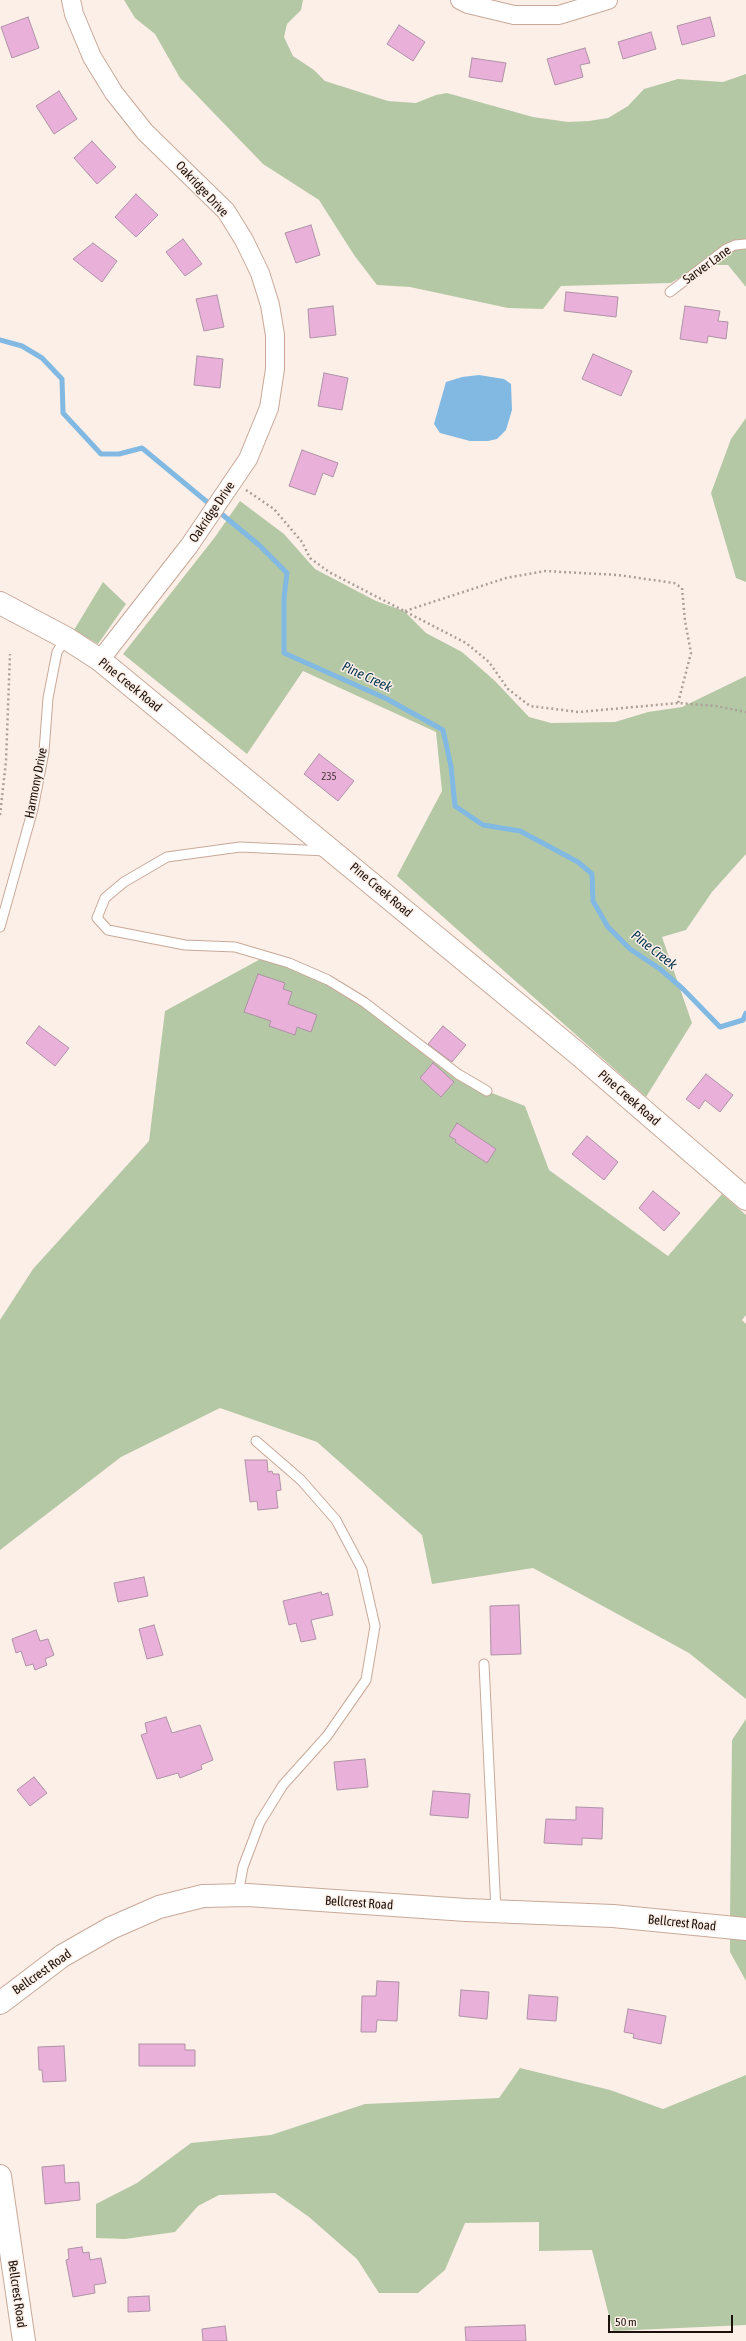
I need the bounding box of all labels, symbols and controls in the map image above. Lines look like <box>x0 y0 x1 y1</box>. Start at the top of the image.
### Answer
street label: Oakridge Drive <box>172 158 232 220</box>
street label: Sarver Lane <box>680 242 734 288</box>
street label: Oakridge Drive <box>186 478 238 546</box>
street label: Pine Creek Road <box>95 655 165 715</box>
water label: Pine Creek <box>339 658 395 696</box>
street label: Harmony Drive <box>22 746 50 820</box>
house number: 235 <box>321 770 337 784</box>
street label: Pine Creek Road <box>347 859 415 921</box>
water label: Pine Creek <box>628 927 680 973</box>
street label: Pine Creek Road <box>595 1067 663 1129</box>
street label: Bellcrest Road <box>324 1893 394 1913</box>
street label: Bellcrest Road <box>647 1912 717 1934</box>
street label: Bellcrest Road <box>10 1946 74 1998</box>
street label: Bellcrest Road <box>5 2259 29 2329</box>
scale bar <box>610 2307 735 2333</box>
text: 50 m <box>615 2315 637 2329</box>

